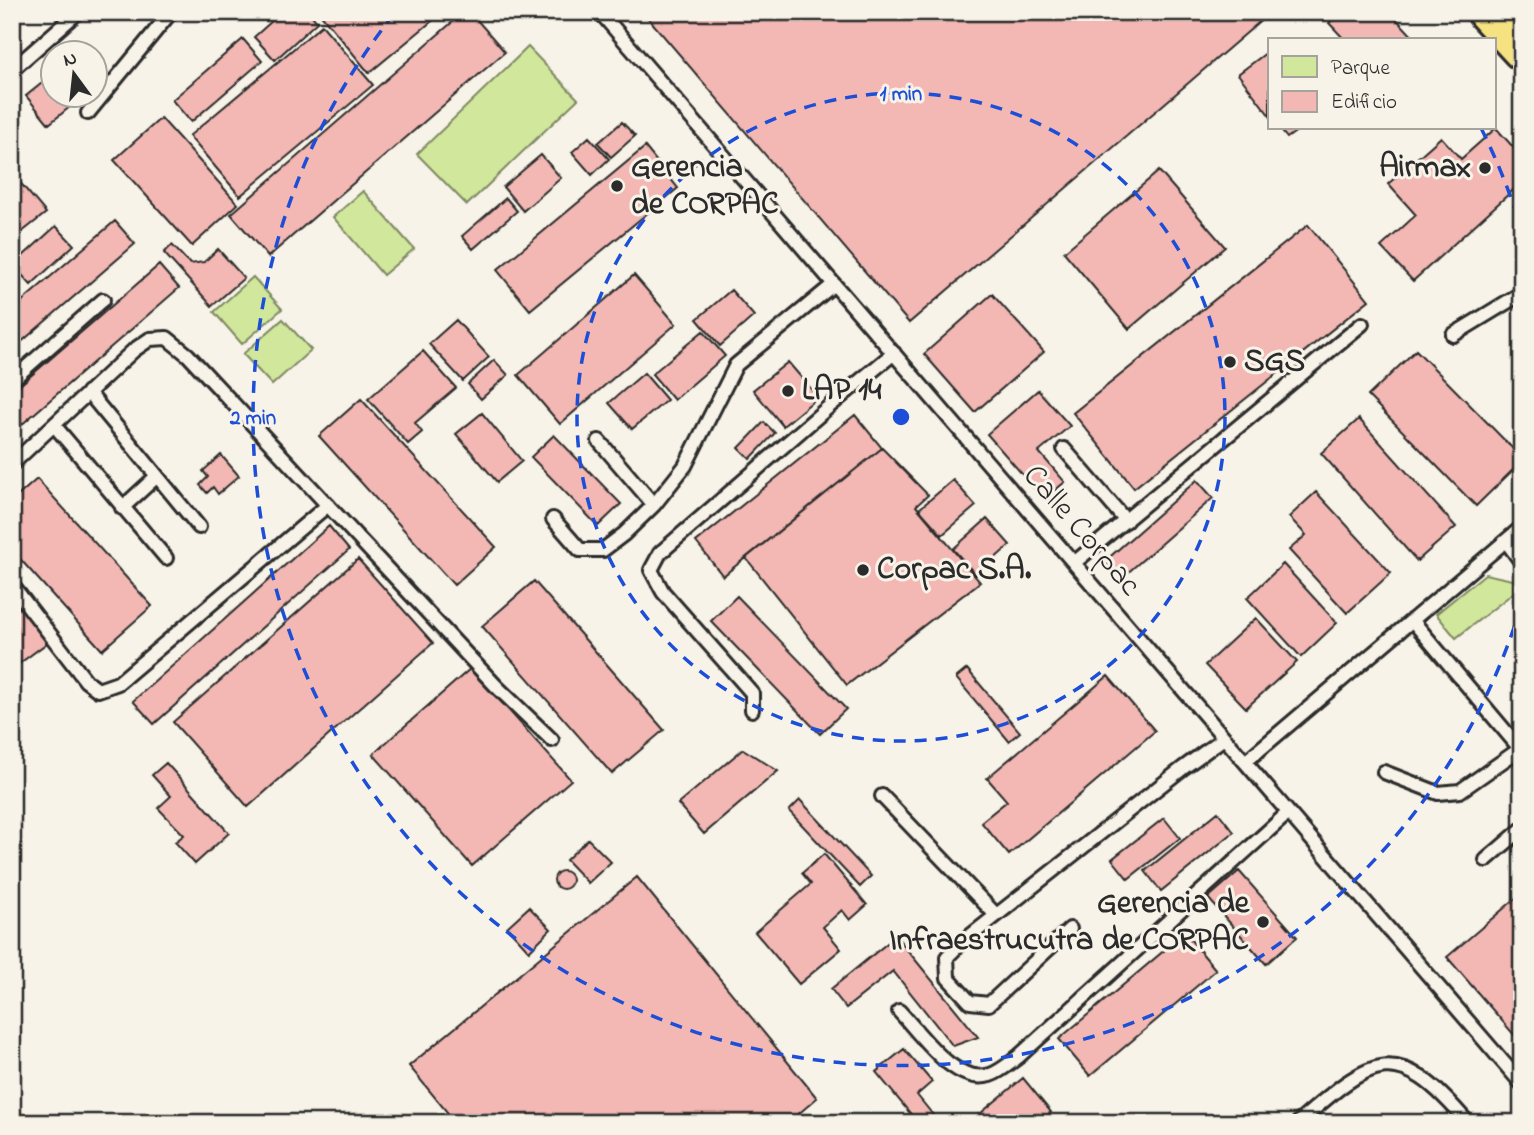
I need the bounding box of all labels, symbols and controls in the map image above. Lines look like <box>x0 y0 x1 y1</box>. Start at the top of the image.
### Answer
north arrow <box>38 38 108 108</box>
legend <box>1268 38 1496 130</box>
text: N <box>61 45 80 75</box>
text: Parque <box>1331 54 1390 84</box>
text: 1 min <box>880 80 922 110</box>
text: Edificio <box>1331 88 1397 118</box>
place label: Gerencia de CORPAC <box>631 145 779 229</box>
place label: Airmax <box>1379 145 1471 192</box>
marker: Airmax <box>1477 160 1493 176</box>
marker: Gerencia de CORPAC <box>609 178 625 194</box>
place label: SGS <box>1244 339 1305 386</box>
marker: SGS <box>1222 354 1238 370</box>
place label: LAP 14 <box>802 368 882 415</box>
marker: LAP 14 <box>780 383 796 399</box>
text: 2 min <box>229 404 276 434</box>
centre of rings <box>889 405 913 429</box>
street label: Calle Corpac <box>1010 455 1152 608</box>
place label: Corpac S.A. <box>877 547 1032 594</box>
marker: Corpac S.A. <box>855 562 871 578</box>
place label: Gerencia de Infraestrucutra de CORPAC <box>889 881 1251 965</box>
marker: Gerencia de Infraestrucutra de CORPAC <box>1255 914 1271 930</box>

